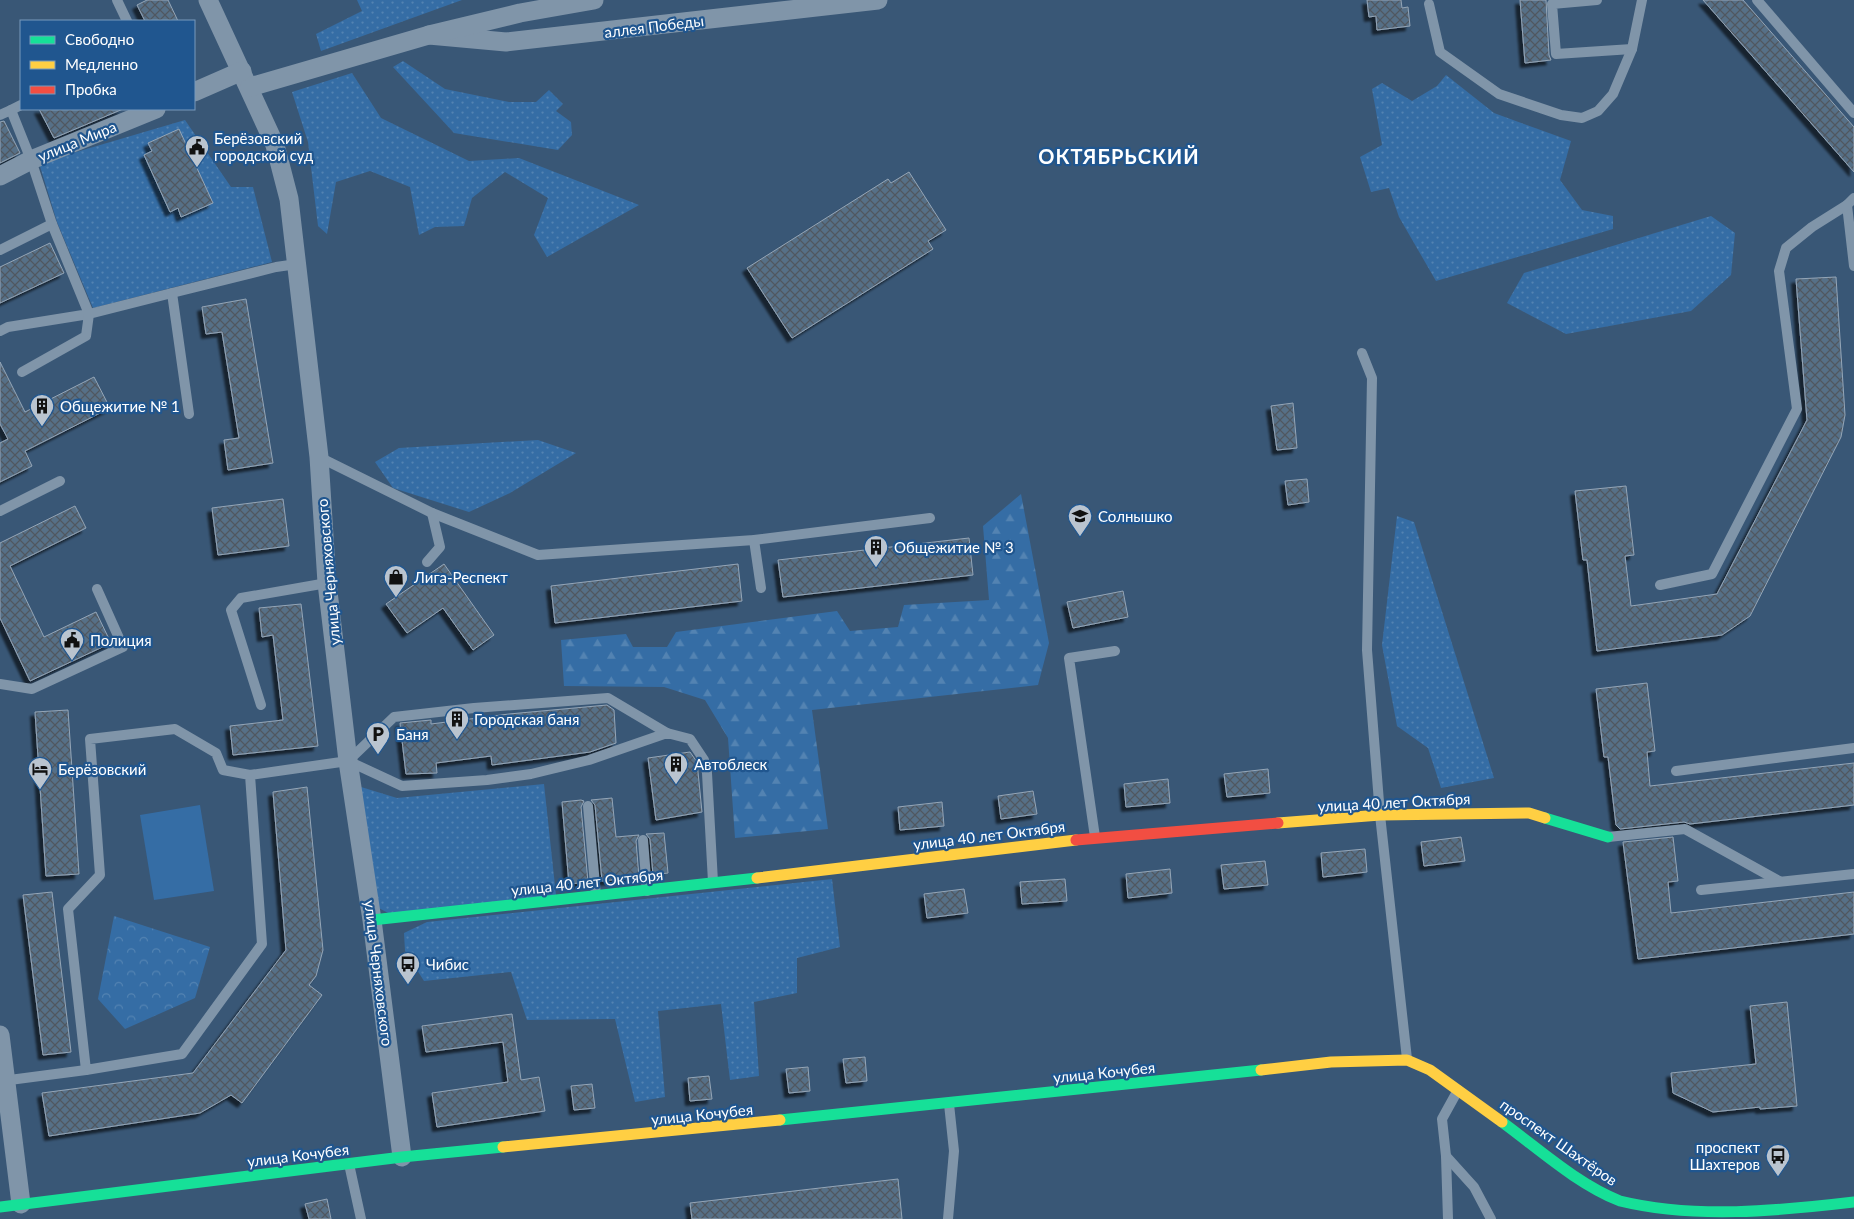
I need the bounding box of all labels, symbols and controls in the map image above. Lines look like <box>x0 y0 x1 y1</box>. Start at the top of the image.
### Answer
street label: аллея Победы <box>603 11 705 41</box>
legend <box>20 20 195 110</box>
text: Свободно <box>65 30 134 48</box>
text: Медленно <box>65 55 138 73</box>
text: Пробка <box>65 80 117 98</box>
street label: улица Мира <box>35 117 119 165</box>
place label: Берёзовский городской суд <box>214 129 313 164</box>
public building icon: Берёзовский городской суд <box>184 134 210 168</box>
district label: ОКТЯБРЬСКИЙ <box>1038 144 1200 168</box>
building icon: Общежитие № 1 <box>29 393 55 427</box>
place label: Общежитие № 1 <box>60 397 180 415</box>
street label: улица Черняховского <box>313 498 343 646</box>
school or university icon: Солнышко <box>1067 503 1093 537</box>
place label: Солнышко <box>1098 507 1173 525</box>
building icon: Общежитие № 3 <box>863 534 889 568</box>
place label: Общежитие № 3 <box>894 538 1014 556</box>
shop icon: Лига-Респект <box>383 564 409 598</box>
place label: Лига-Респект <box>413 568 508 586</box>
public building icon: Полиция <box>59 627 85 661</box>
place label: Полиция <box>90 631 152 649</box>
building icon: Городская баня <box>444 706 470 740</box>
place label: Городская баня <box>474 710 579 728</box>
parking icon: Баня <box>365 721 391 755</box>
place label: Баня <box>396 725 429 743</box>
building icon: Автоблеск <box>663 751 689 785</box>
place label: Автоблеск <box>694 755 768 773</box>
hotel icon: Берёзовский <box>27 756 53 790</box>
place label: Берёзовский <box>58 760 146 778</box>
street label: улица 40 лет Октября <box>1317 789 1471 815</box>
street label: улица 40 лет Октября <box>912 817 1066 853</box>
street label: улица 40 лет Октября <box>510 865 664 899</box>
street label: улица Черняховского <box>361 899 397 1047</box>
bus stop icon: Чибис <box>395 951 421 985</box>
place label: Чибис <box>426 955 469 973</box>
street label: улица Кочубея <box>1052 1058 1156 1086</box>
street label: проспект Шахтёров <box>1497 1095 1621 1189</box>
street label: улица Кочубея <box>650 1100 754 1128</box>
place label: проспект Шахтеров <box>1690 1138 1760 1173</box>
street label: улица Кочубея <box>246 1140 350 1170</box>
bus stop icon: проспект Шахтеров <box>1765 1143 1791 1177</box>

